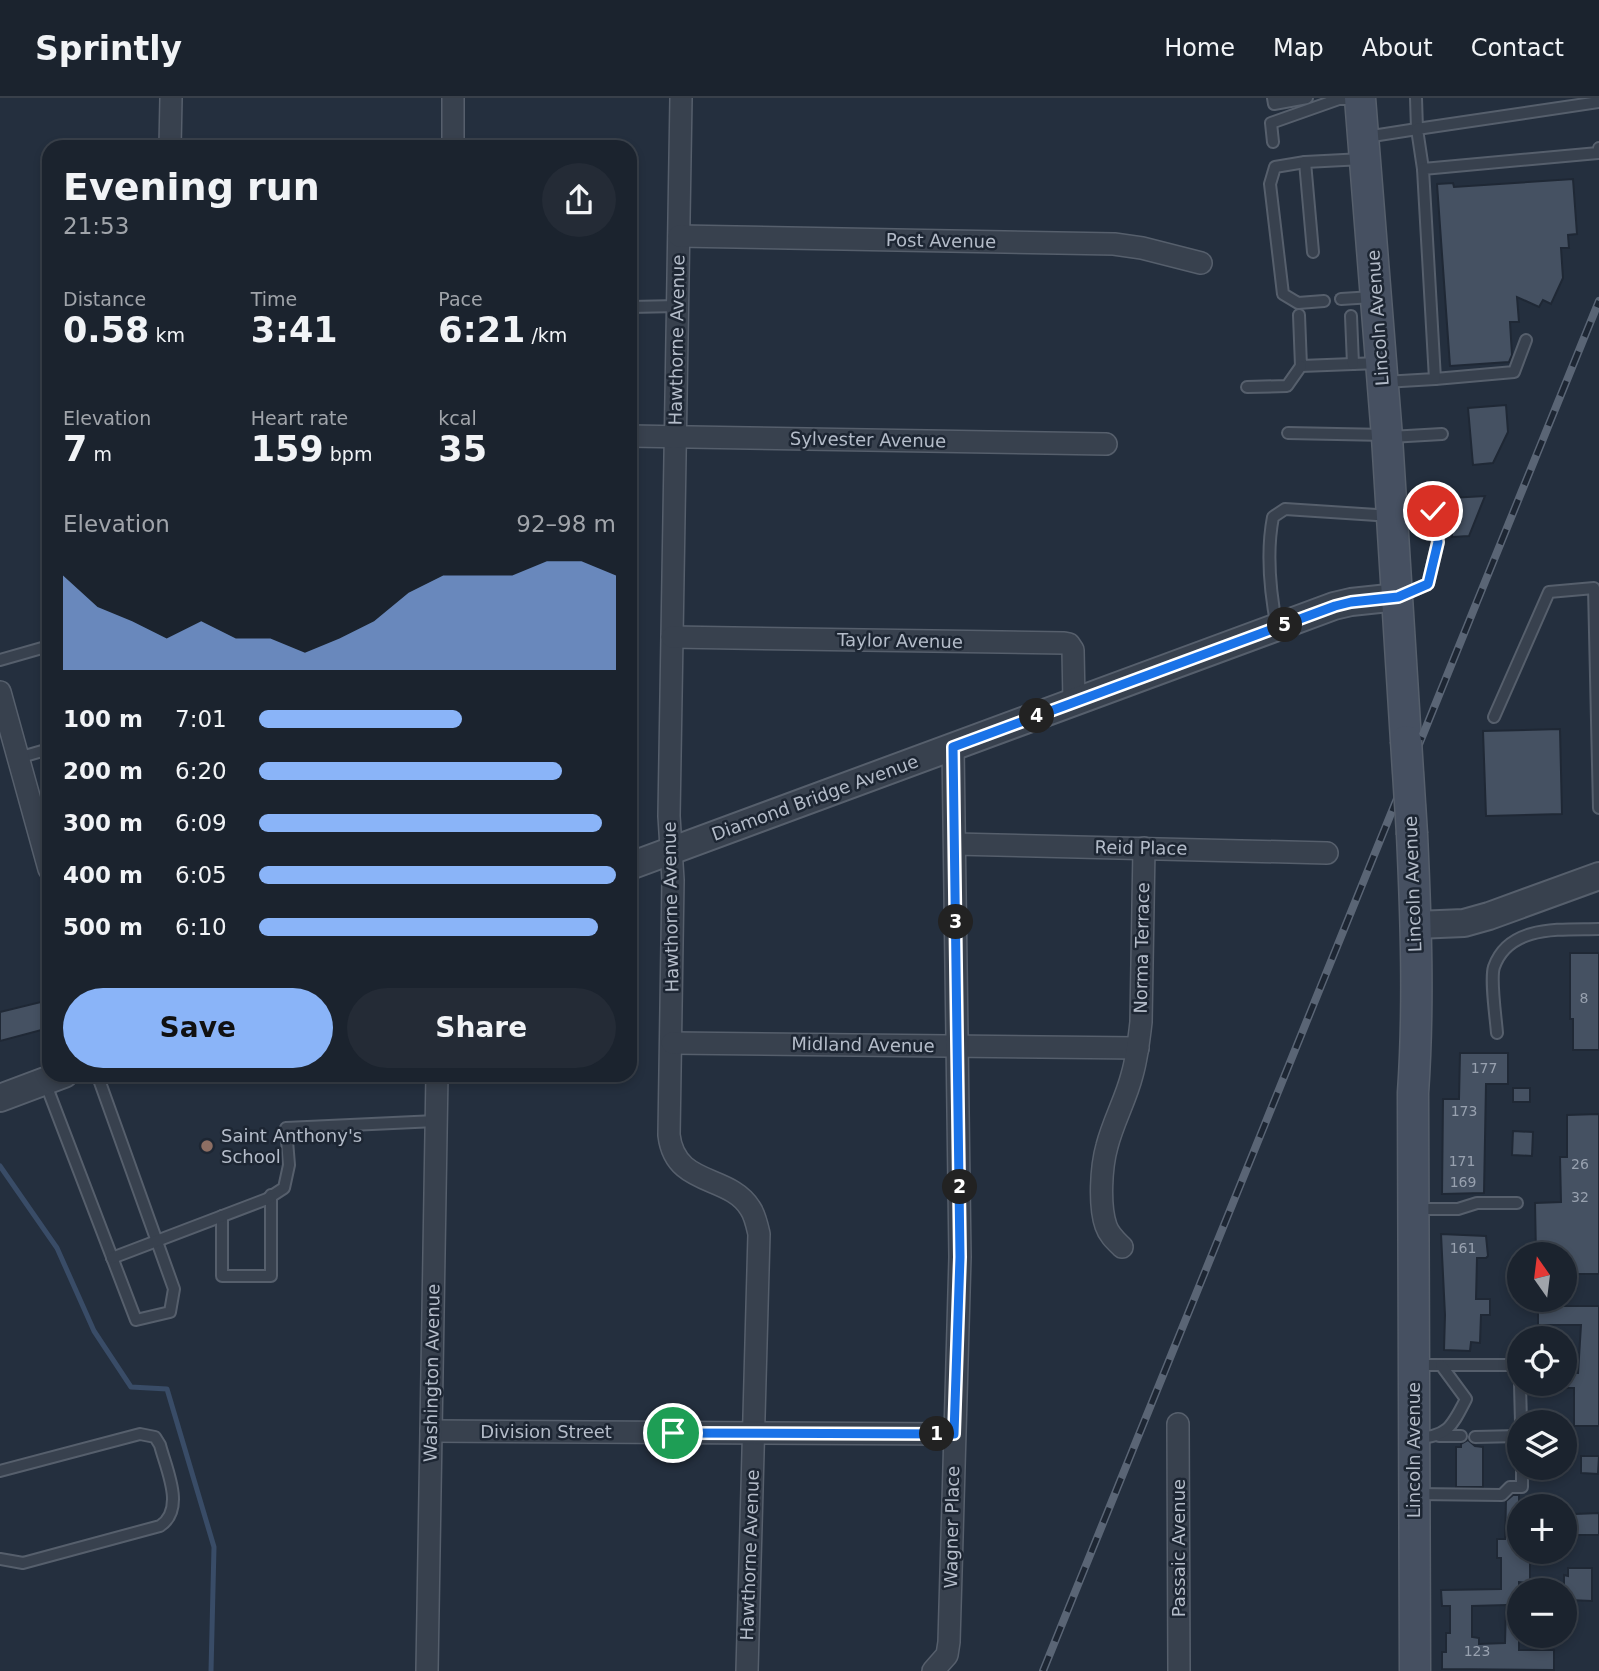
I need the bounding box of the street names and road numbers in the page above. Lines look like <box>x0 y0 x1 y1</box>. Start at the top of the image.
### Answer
street label: Post Avenue <box>886 229 996 252</box>
street label: Lincoln Avenue <box>1362 249 1393 387</box>
street label: Hawthorne Avenue <box>665 254 688 426</box>
street label: Sylvester Avenue <box>790 428 946 451</box>
street label: Taylor Avenue <box>836 629 963 652</box>
street label: Diamond Bridge Avenue <box>709 750 921 845</box>
street label: Lincoln Avenue <box>1400 816 1425 953</box>
street label: Hawthorne Avenue <box>659 821 682 993</box>
street label: Reid Place <box>1094 836 1188 859</box>
street label: Norma Terrace <box>1130 882 1153 1014</box>
street label: Midland Avenue <box>791 1033 935 1056</box>
street label: Washington Avenue <box>419 1284 444 1462</box>
street label: Lincoln Avenue <box>1403 1382 1424 1518</box>
street label: Division Street <box>480 1421 612 1442</box>
street label: Wagner Place <box>940 1466 963 1588</box>
street label: Hawthorne Avenue <box>736 1469 763 1641</box>
street label: Passaic Avenue <box>1168 1479 1189 1617</box>

